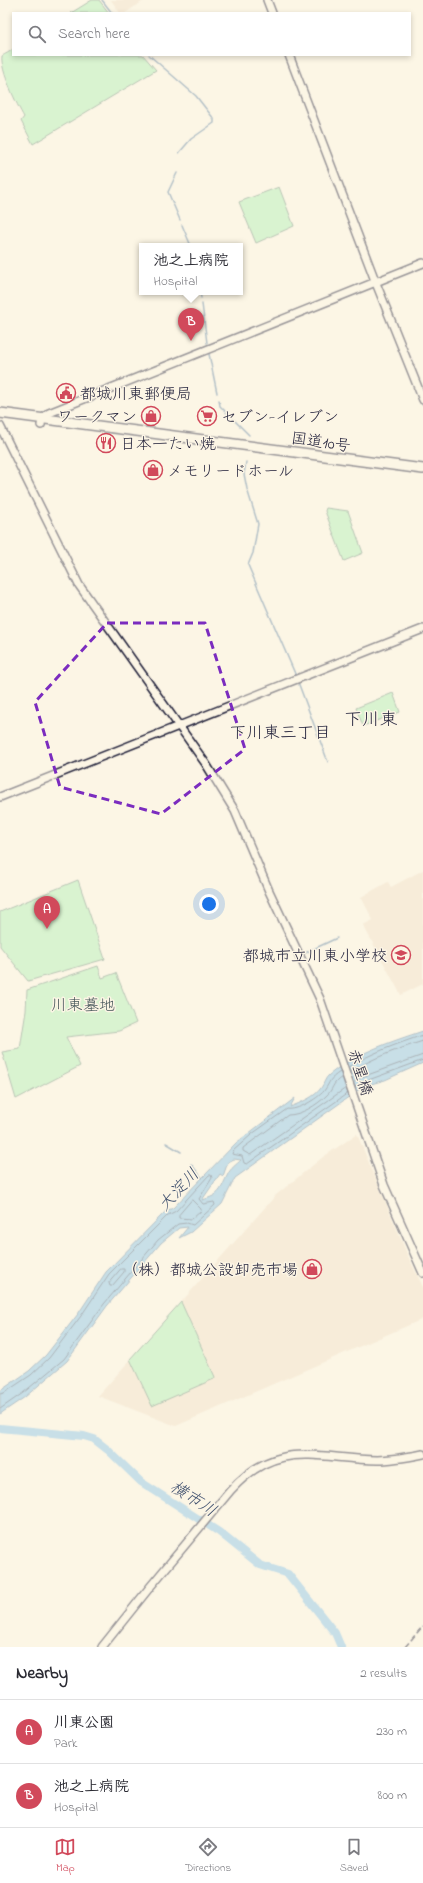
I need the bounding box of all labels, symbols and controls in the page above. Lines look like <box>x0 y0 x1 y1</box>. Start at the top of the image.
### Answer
search box <box>12 12 411 56</box>
icon: search <box>26 23 48 45</box>
text: Search here <box>58 23 130 45</box>
popup <box>139 243 243 295</box>
text: 池之上病院 <box>153 250 229 272</box>
text: Hospital <box>153 272 197 291</box>
pin: B <box>178 308 204 341</box>
public building icon: 都城川東郵便局 <box>55 382 77 404</box>
place label: 都城川東郵便局 <box>80 383 192 407</box>
shop icon: ワークマン <box>140 405 162 427</box>
supermarket icon: セブン-イレブン <box>196 405 218 427</box>
place label: ワークマン <box>57 406 137 430</box>
place label: セブン-イレブン <box>221 406 339 430</box>
street label: 国道10号 <box>289 427 352 459</box>
restaurant icon: 日本一たい焼 <box>95 432 117 454</box>
place label: 日本一たい焼 <box>120 433 216 457</box>
shop icon: メモリードホール <box>142 459 164 481</box>
place label: メモリードホール <box>167 460 294 484</box>
district label: 下川東 <box>344 708 398 734</box>
district label: 下川東三丁目 <box>229 721 331 746</box>
your location <box>199 894 219 914</box>
pin: A <box>34 896 60 929</box>
school or university icon: 都城市立川東小学校 <box>390 944 412 966</box>
place label: 都城市立川東小学校 <box>243 945 387 969</box>
park label: 川東墓地 <box>51 994 115 1018</box>
street label: 赤星橋 <box>340 1046 378 1099</box>
water label: 大淀川 <box>153 1163 206 1217</box>
shop icon: （株）都城公設卸売市場 <box>301 1258 323 1280</box>
place label: （株）都城公設卸売市場 <box>122 1259 298 1283</box>
water label: 横市川 <box>165 1475 221 1524</box>
text: Nearby <box>16 1661 68 1686</box>
text: 2 results <box>360 1664 407 1683</box>
text: 川東公園 <box>54 1712 114 1734</box>
text: A <box>25 1722 33 1741</box>
text: 230 m <box>376 1722 407 1741</box>
text: Park <box>54 1734 78 1753</box>
text: 池之上病院 <box>54 1776 129 1798</box>
text: B <box>25 1786 33 1805</box>
text: 800 m <box>378 1786 407 1805</box>
text: Hospital <box>54 1798 98 1817</box>
tab: Map <box>54 1836 76 1876</box>
tab: Directions <box>185 1836 231 1876</box>
tab: Saved <box>340 1836 369 1876</box>

